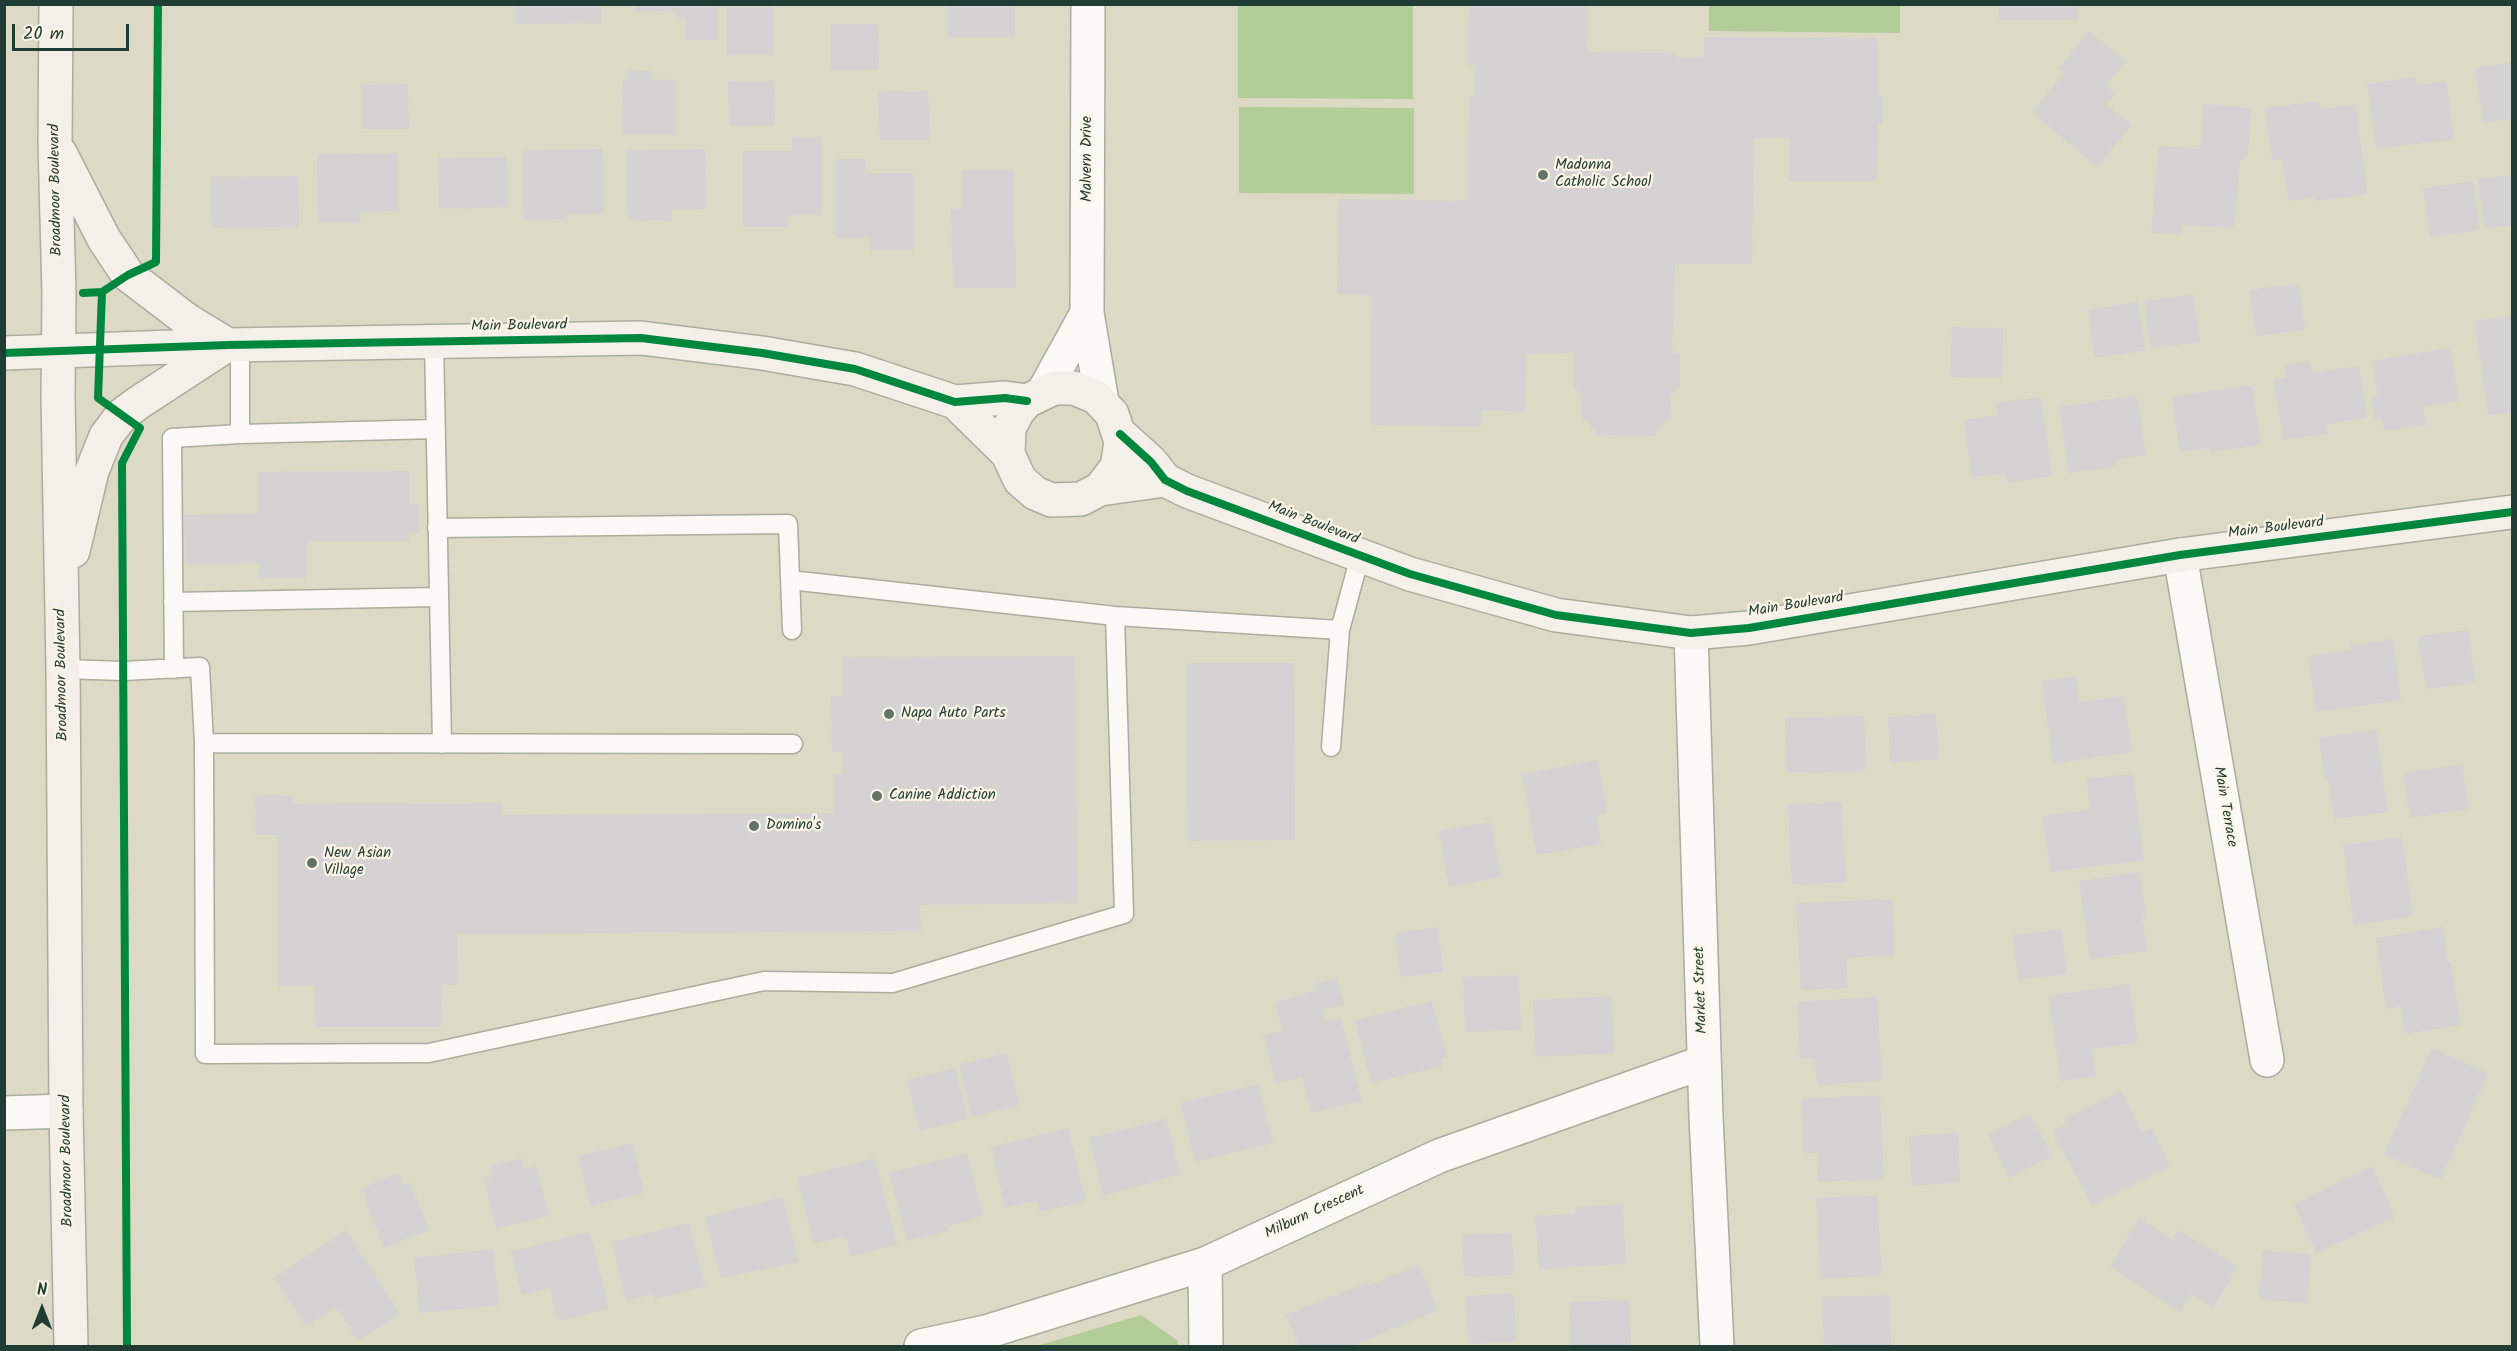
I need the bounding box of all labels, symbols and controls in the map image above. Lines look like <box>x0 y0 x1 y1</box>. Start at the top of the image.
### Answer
scale bar <box>15 12 132 50</box>
text: 20 m <box>23 20 64 49</box>
street label: Malvern Drive <box>1079 116 1097 202</box>
street label: Broadmoor Boulevard <box>47 124 67 256</box>
place label: Madonna Catholic School <box>1555 157 1652 192</box>
marker: Madonna Catholic School <box>1536 168 1550 182</box>
street label: Main Boulevard <box>471 317 567 337</box>
street label: Main Boulevard <box>1265 498 1361 550</box>
street label: Main Boulevard <box>2227 514 2325 544</box>
street label: Main Boulevard <box>1747 590 1845 622</box>
street label: Broadmoor Boulevard <box>53 609 73 741</box>
place label: Napa Auto Parts <box>901 705 1006 723</box>
marker: Napa Auto Parts <box>882 707 896 721</box>
street label: Main Terrace <box>2208 765 2240 849</box>
place label: Canine Addiction <box>889 787 996 805</box>
marker: Canine Addiction <box>870 789 884 803</box>
place label: Domino's <box>766 817 821 835</box>
marker: Domino's <box>747 819 761 833</box>
place label: New Asian Village <box>324 845 391 880</box>
marker: New Asian Village <box>305 856 319 870</box>
street label: Market Street <box>1691 946 1713 1034</box>
street label: Broadmoor Boulevard <box>58 1095 78 1227</box>
street label: Milburn Crescent <box>1263 1182 1367 1244</box>
text: N <box>37 1278 47 1303</box>
north arrow <box>12 1279 72 1339</box>

